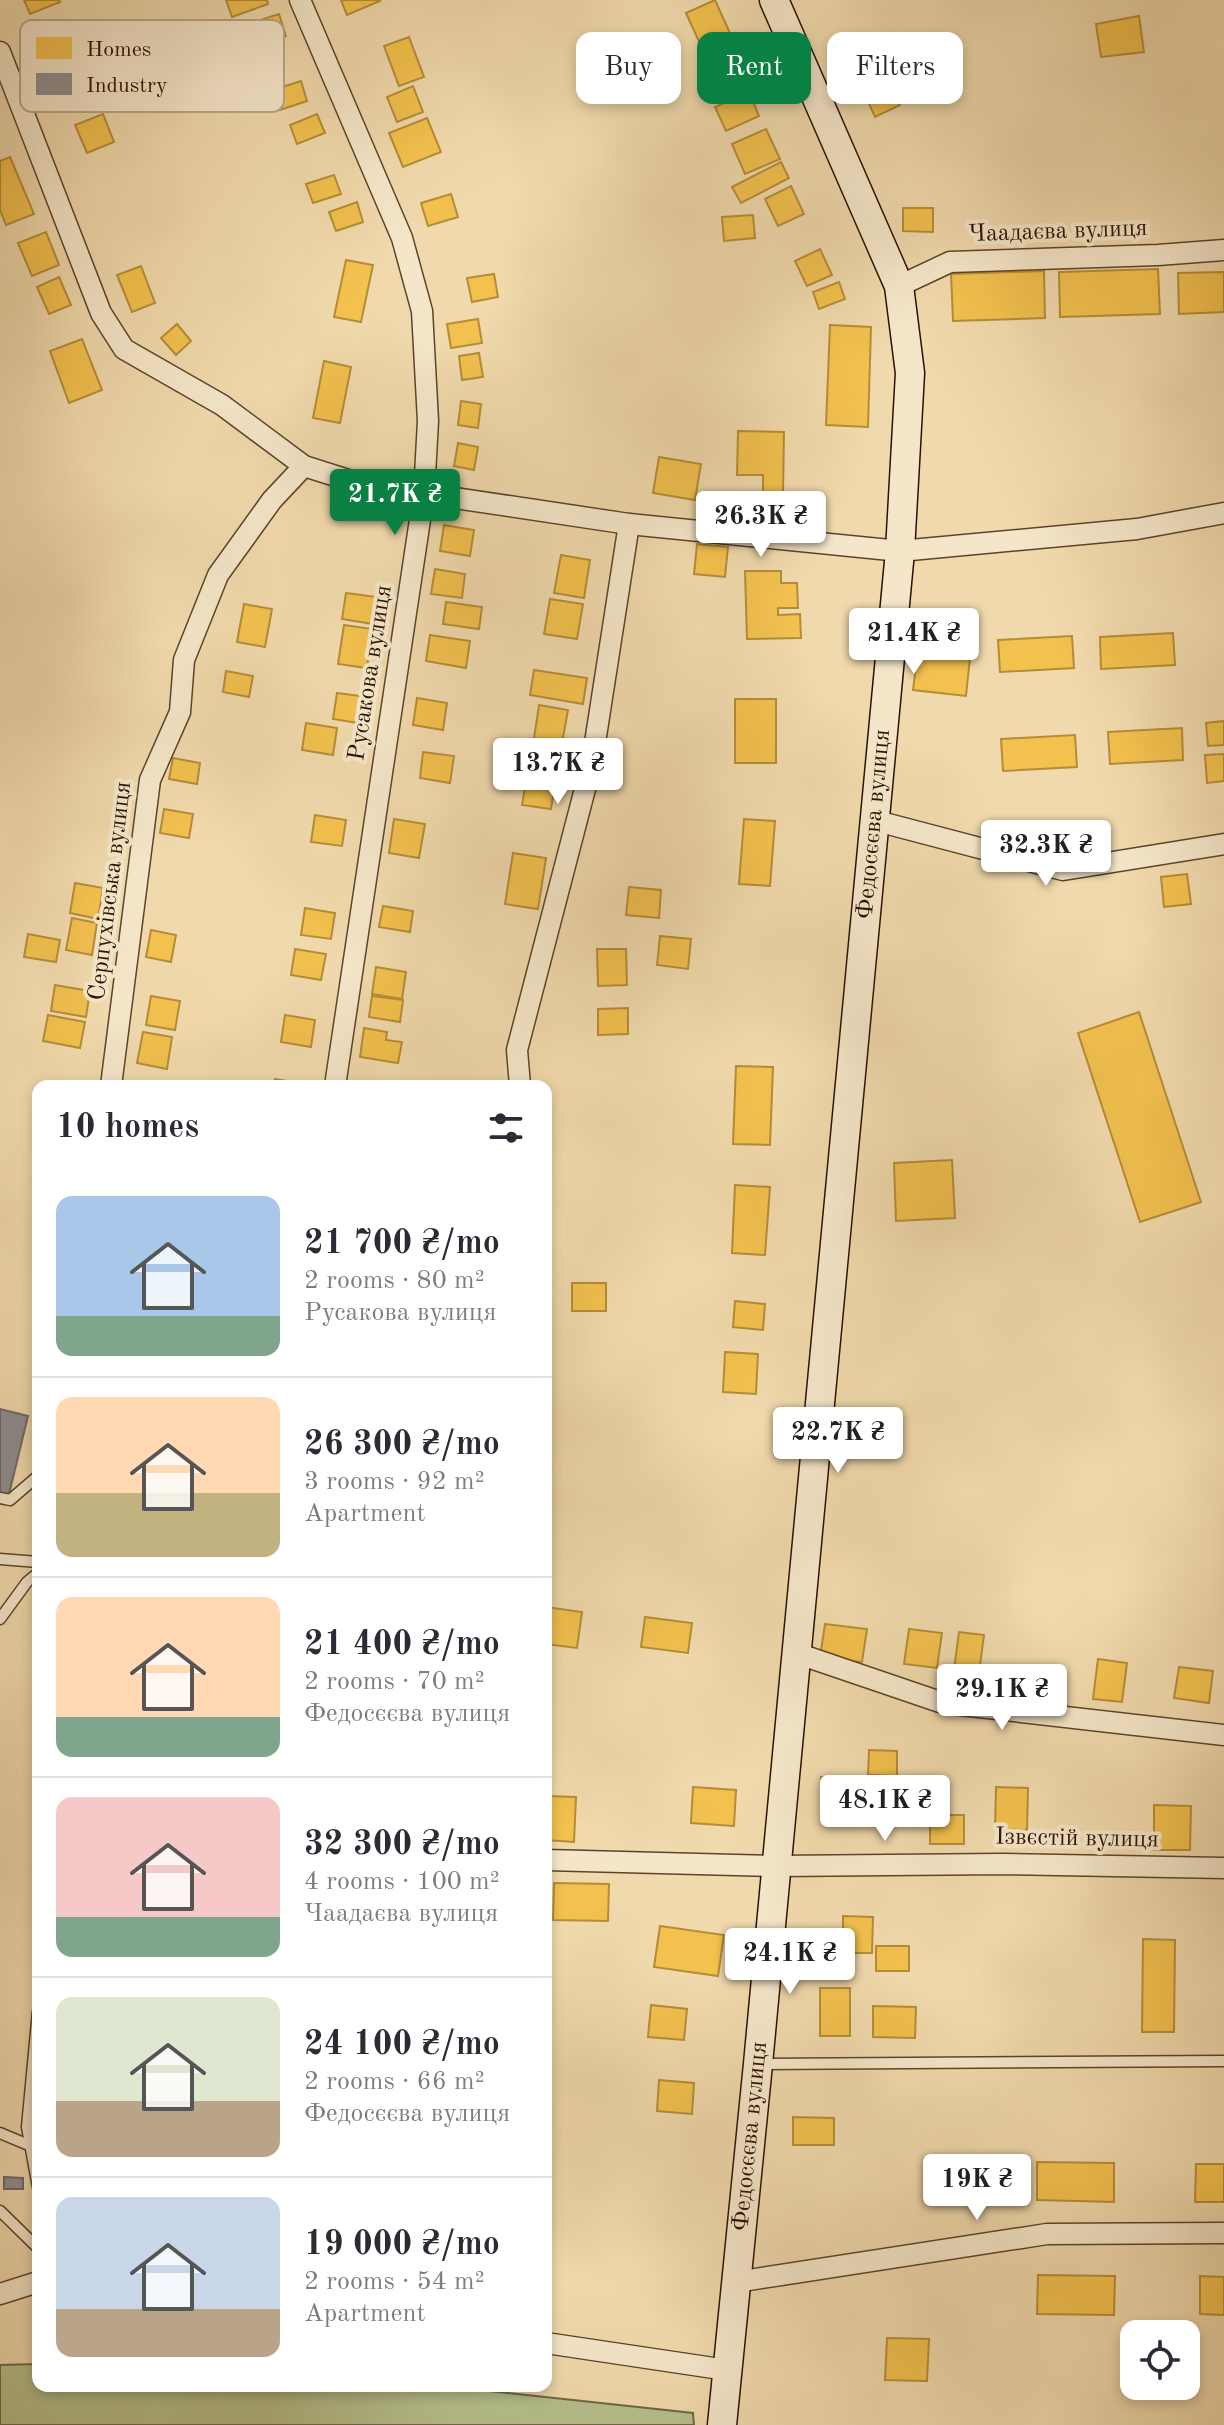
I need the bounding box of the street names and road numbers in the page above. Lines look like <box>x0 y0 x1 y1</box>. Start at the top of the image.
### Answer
street label: Чаадаєва вулиця <box>968 217 1148 247</box>
street label: Русакова вулиця <box>345 583 397 763</box>
street label: Федосєєва вулиця <box>854 728 895 920</box>
street label: Серпухівська вулиця <box>86 780 136 1002</box>
street label: Ізвєстій вулиця <box>995 1826 1159 1852</box>
street label: Федосєєва вулиця <box>729 2040 772 2232</box>

